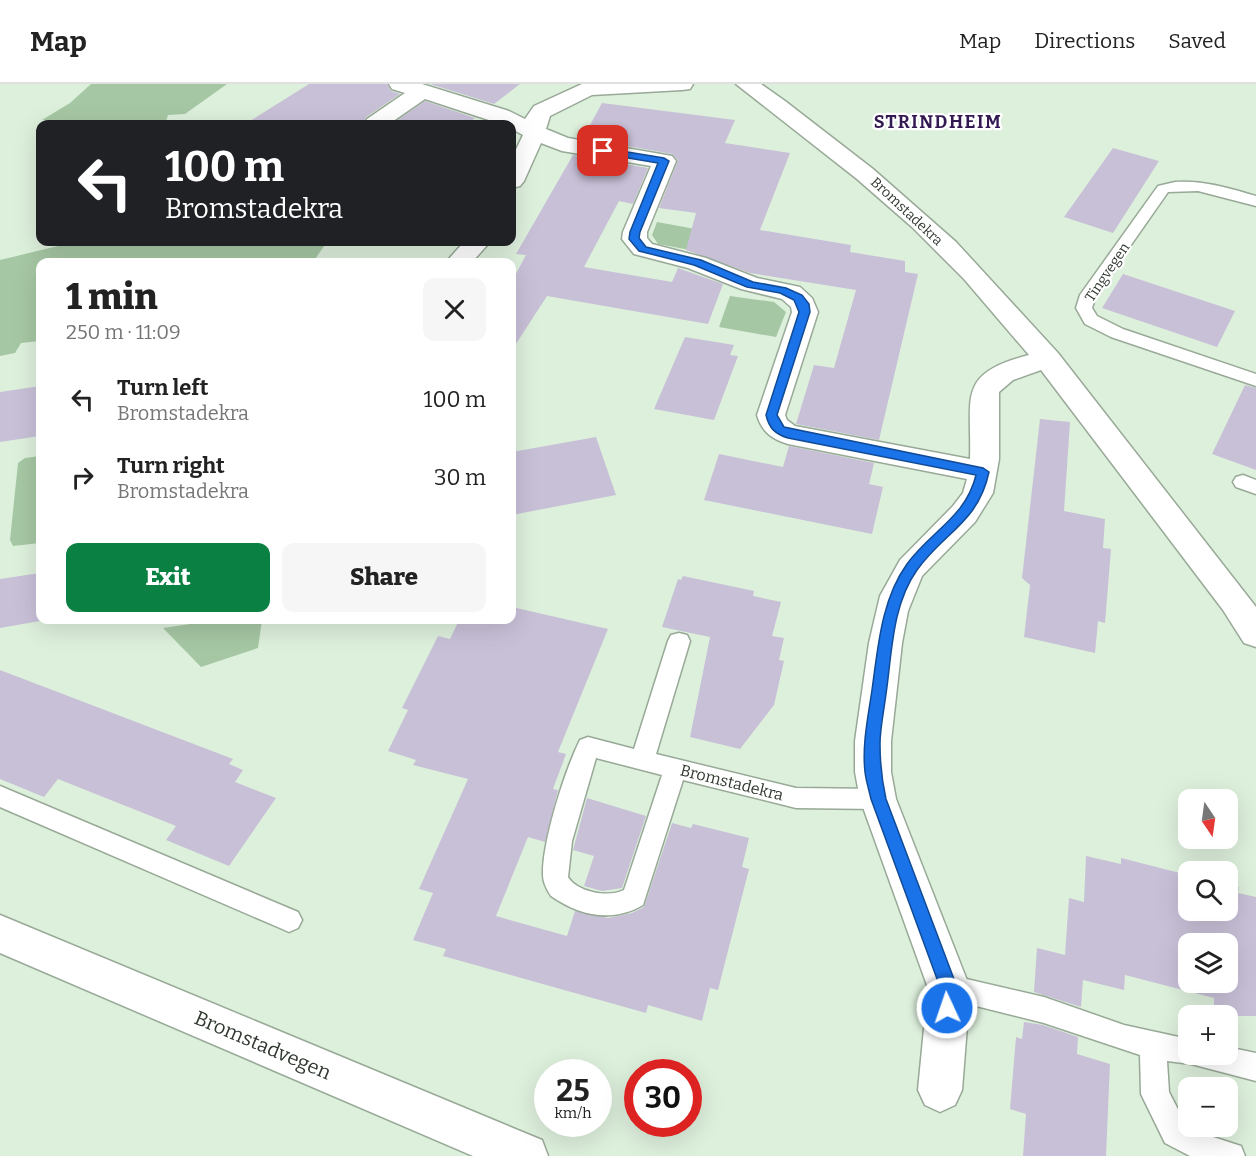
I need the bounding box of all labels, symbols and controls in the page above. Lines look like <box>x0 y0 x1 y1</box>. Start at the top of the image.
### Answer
text: Map <box>30 25 87 58</box>
text: Map <box>959 28 1001 54</box>
text: Directions <box>1034 28 1135 54</box>
text: Saved <box>1168 28 1226 54</box>
district label: STRINDHEIM <box>874 111 1002 133</box>
pin <box>577 125 628 176</box>
icon: arrive <box>586 134 619 167</box>
text: 100 m <box>165 142 284 192</box>
icon: left <box>66 144 144 222</box>
street label: Bromstadekra <box>867 174 946 249</box>
text: Bromstadekra <box>165 193 343 225</box>
street label: Tingvegen <box>1081 239 1133 305</box>
text: 1 min <box>66 275 158 319</box>
button: close <box>423 278 486 341</box>
text: 250 m · 11:09 <box>66 320 181 344</box>
text: Turn left <box>117 374 209 401</box>
icon: left <box>66 383 99 416</box>
text: 100 m <box>423 386 486 413</box>
text: Bromstadekra <box>117 401 249 425</box>
text: Turn right <box>117 452 225 479</box>
icon: right <box>66 461 99 494</box>
text: 30 m <box>434 464 486 491</box>
text: Bromstadekra <box>117 479 249 503</box>
button: Exit <box>66 543 270 612</box>
button: Share <box>282 543 486 612</box>
street label: Bromstadekra <box>678 760 786 805</box>
north arrow <box>1178 789 1238 849</box>
map controls <box>1178 789 1238 1137</box>
button: search <box>1178 861 1238 921</box>
button: layers <box>1178 933 1238 993</box>
position arrow <box>915 976 979 1040</box>
street label: Bromstadvegen <box>191 1005 335 1085</box>
button: + <box>1178 1005 1238 1065</box>
speed limit sign: 30 <box>624 1059 702 1137</box>
text: 25 <box>556 1073 590 1109</box>
button: − <box>1178 1077 1238 1137</box>
text: km/h <box>554 1104 592 1122</box>

